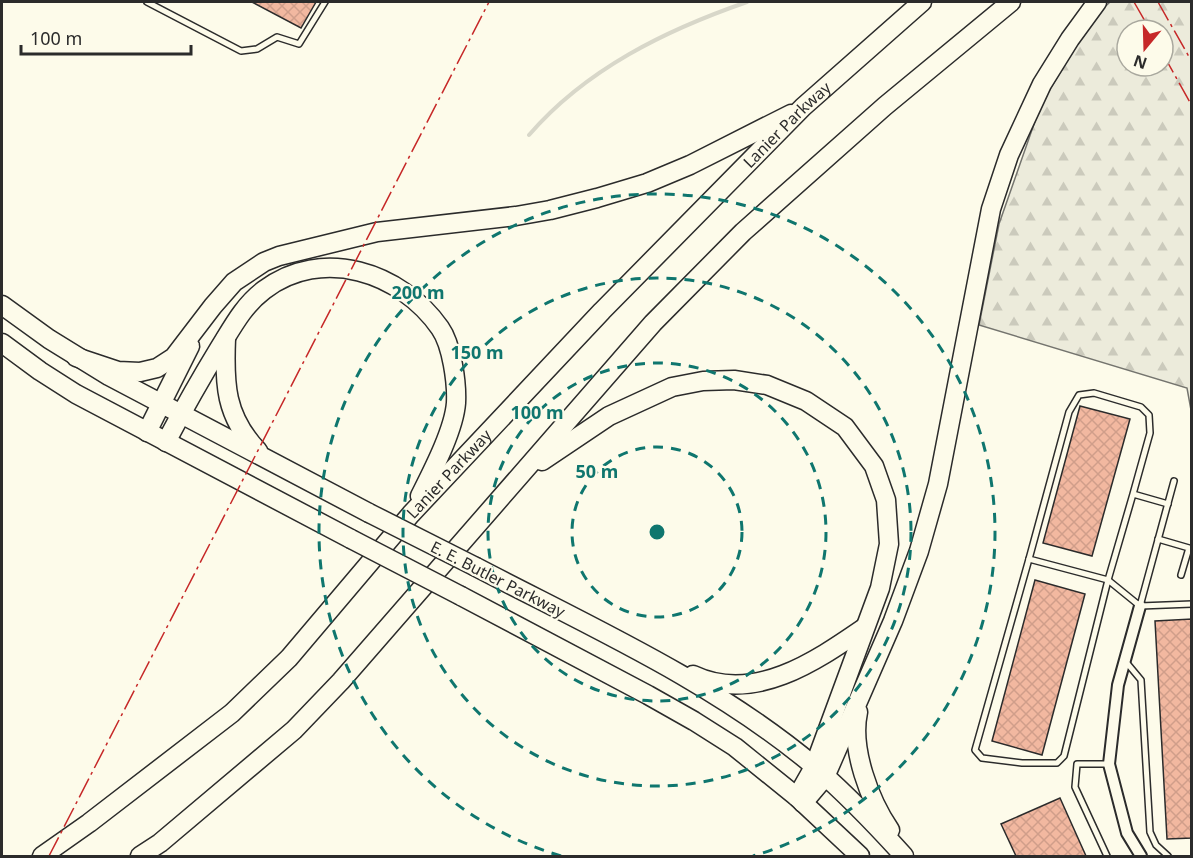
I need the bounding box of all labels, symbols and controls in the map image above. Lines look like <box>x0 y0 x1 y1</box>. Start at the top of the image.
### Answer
scale bar <box>21 18 190 56</box>
north arrow <box>1115 18 1175 78</box>
text: 100 m <box>30 26 82 50</box>
text: N <box>1130 50 1150 75</box>
street label: Lanier Parkway <box>738 76 836 173</box>
text: 200 m <box>391 280 445 304</box>
text: 150 m <box>450 340 504 364</box>
text: 100 m <box>510 400 564 424</box>
street label: Lanier Parkway <box>401 424 497 523</box>
text: 50 m <box>576 459 618 483</box>
centre of rings <box>647 522 667 542</box>
street label: E. E. Butler Parkway <box>427 536 570 623</box>

